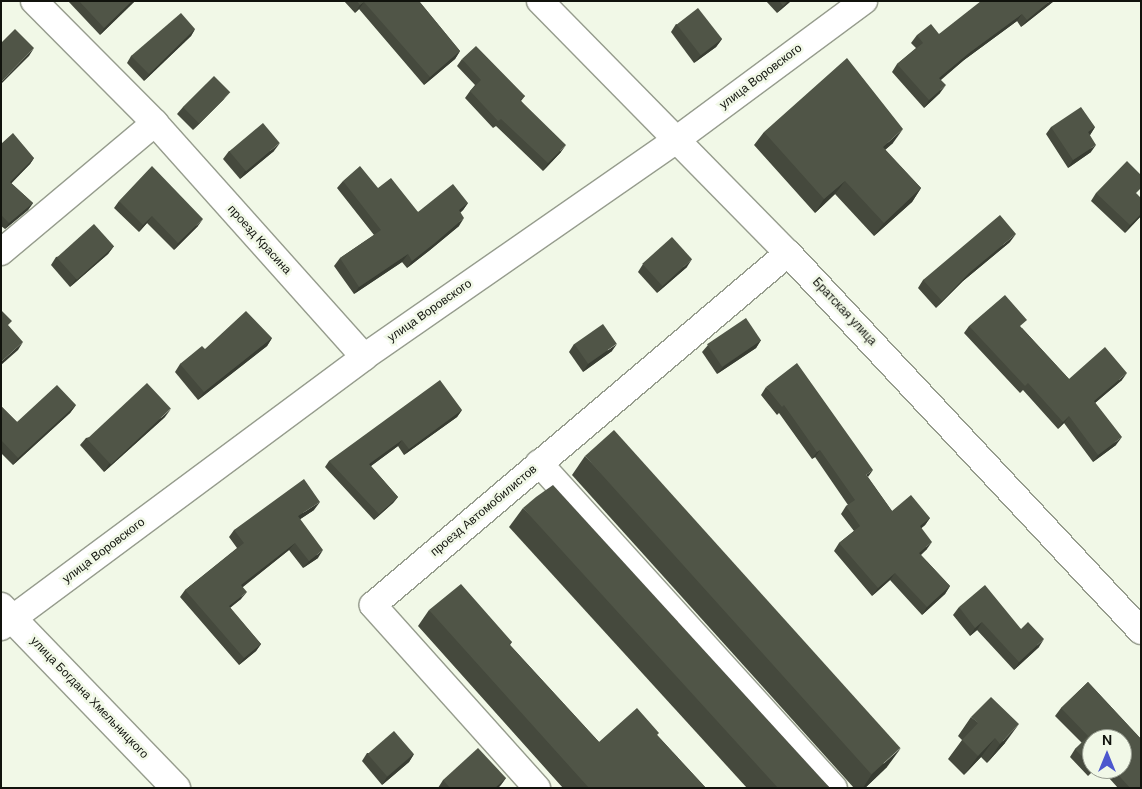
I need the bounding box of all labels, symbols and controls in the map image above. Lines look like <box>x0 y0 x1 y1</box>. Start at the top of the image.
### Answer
street label: улица Воровского <box>717 41 805 113</box>
street label: проезд Красина <box>224 202 294 278</box>
street label: Братская улица <box>809 275 879 349</box>
street label: улица Воровского <box>385 277 475 345</box>
street label: проезд Автомобилистов <box>428 462 540 560</box>
street label: улица Воровского <box>60 515 148 587</box>
street label: улица Богдана Хмельницкого <box>27 634 151 762</box>
north arrow <box>1082 729 1132 779</box>
text: N <box>1102 731 1112 749</box>

